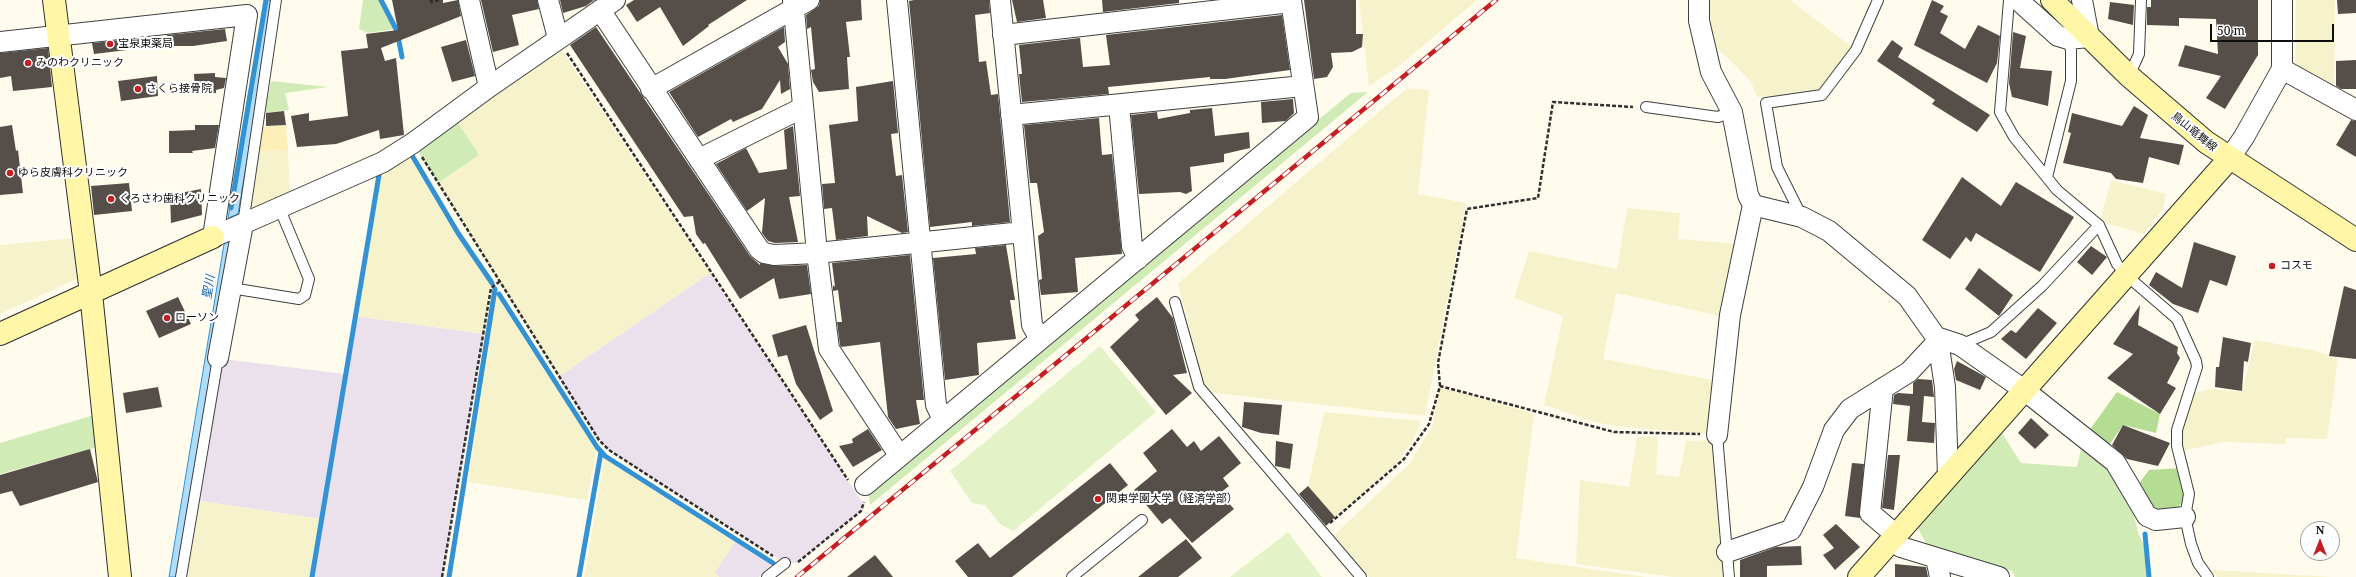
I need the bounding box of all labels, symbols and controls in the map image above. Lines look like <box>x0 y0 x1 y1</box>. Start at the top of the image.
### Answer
scale bar <box>2212 16 2336 42</box>
text: 50 m <box>2217 22 2245 39</box>
place label: 宝泉東薬局 <box>118 37 173 51</box>
marker: 宝泉東薬局 <box>105 39 115 49</box>
place label: みのわクリニック <box>36 56 124 70</box>
marker: みのわクリニック <box>23 58 33 68</box>
place label: さくら接骨院 <box>146 82 212 96</box>
marker: さくら接骨院 <box>133 84 143 94</box>
street label: 鳥山竜舞線 <box>2168 110 2220 154</box>
place label: ゆら皮膚科クリニック <box>18 166 128 180</box>
marker: ゆら皮膚科クリニック <box>5 168 15 178</box>
place label: くろさわ歯科クリニック <box>119 192 240 206</box>
marker: くろさわ歯科クリニック <box>106 194 116 204</box>
place label: コスモ <box>2280 259 2313 273</box>
marker: コスモ <box>2267 261 2277 271</box>
water label: 聖川 <box>200 274 218 300</box>
place label: ローソン <box>175 311 219 325</box>
marker: ローソン <box>162 313 172 323</box>
place label: 関東学園大学（経済学部） <box>1106 492 1238 506</box>
marker: 関東学園大学（経済学部） <box>1093 494 1103 504</box>
north arrow <box>2300 521 2340 561</box>
text: N <box>2316 522 2324 537</box>

